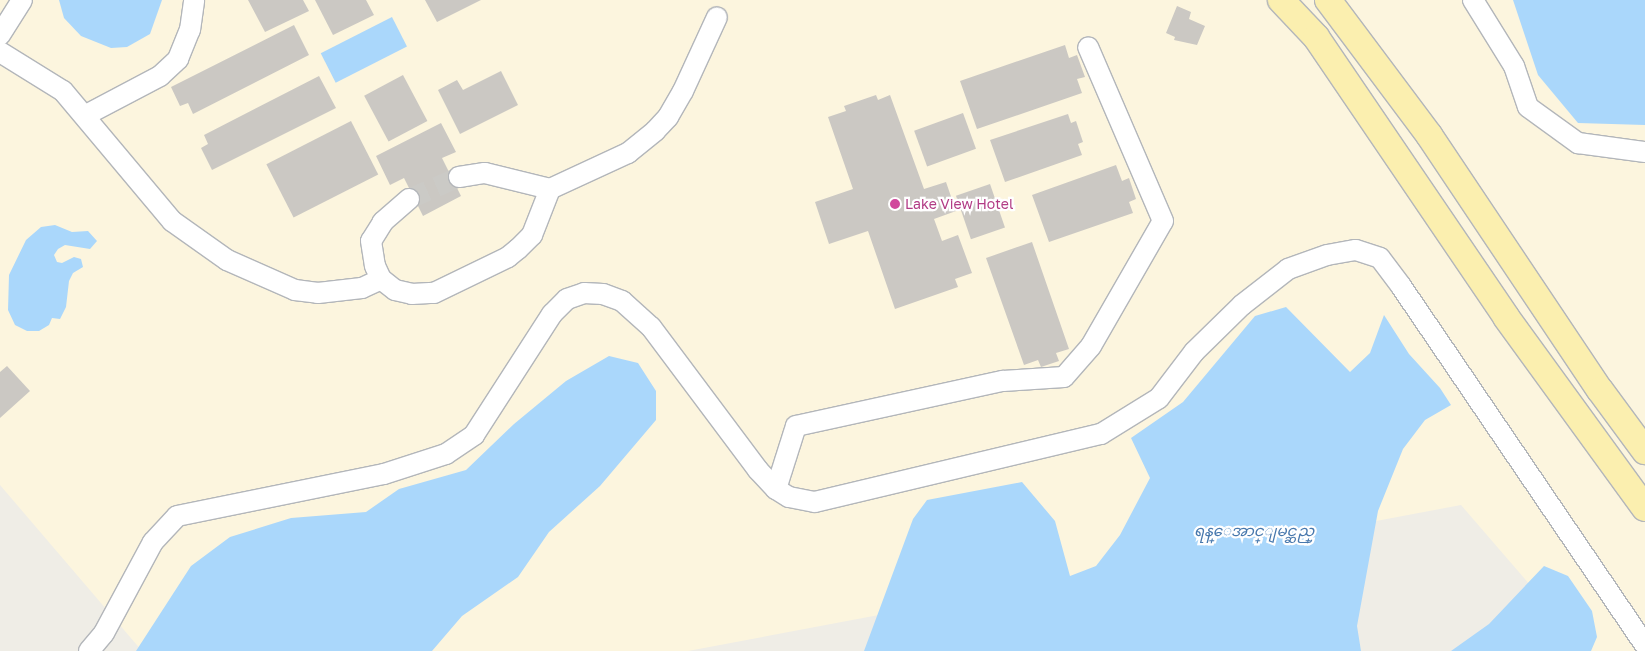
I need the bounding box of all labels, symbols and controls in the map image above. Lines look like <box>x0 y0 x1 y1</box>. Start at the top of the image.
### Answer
place label: Lake View Hotel <box>905 196 1013 212</box>
marker: Lake View Hotel <box>889 198 901 210</box>
water label: ရန္ေအာင္ျမင္ဆည္ <box>1194 522 1314 540</box>

